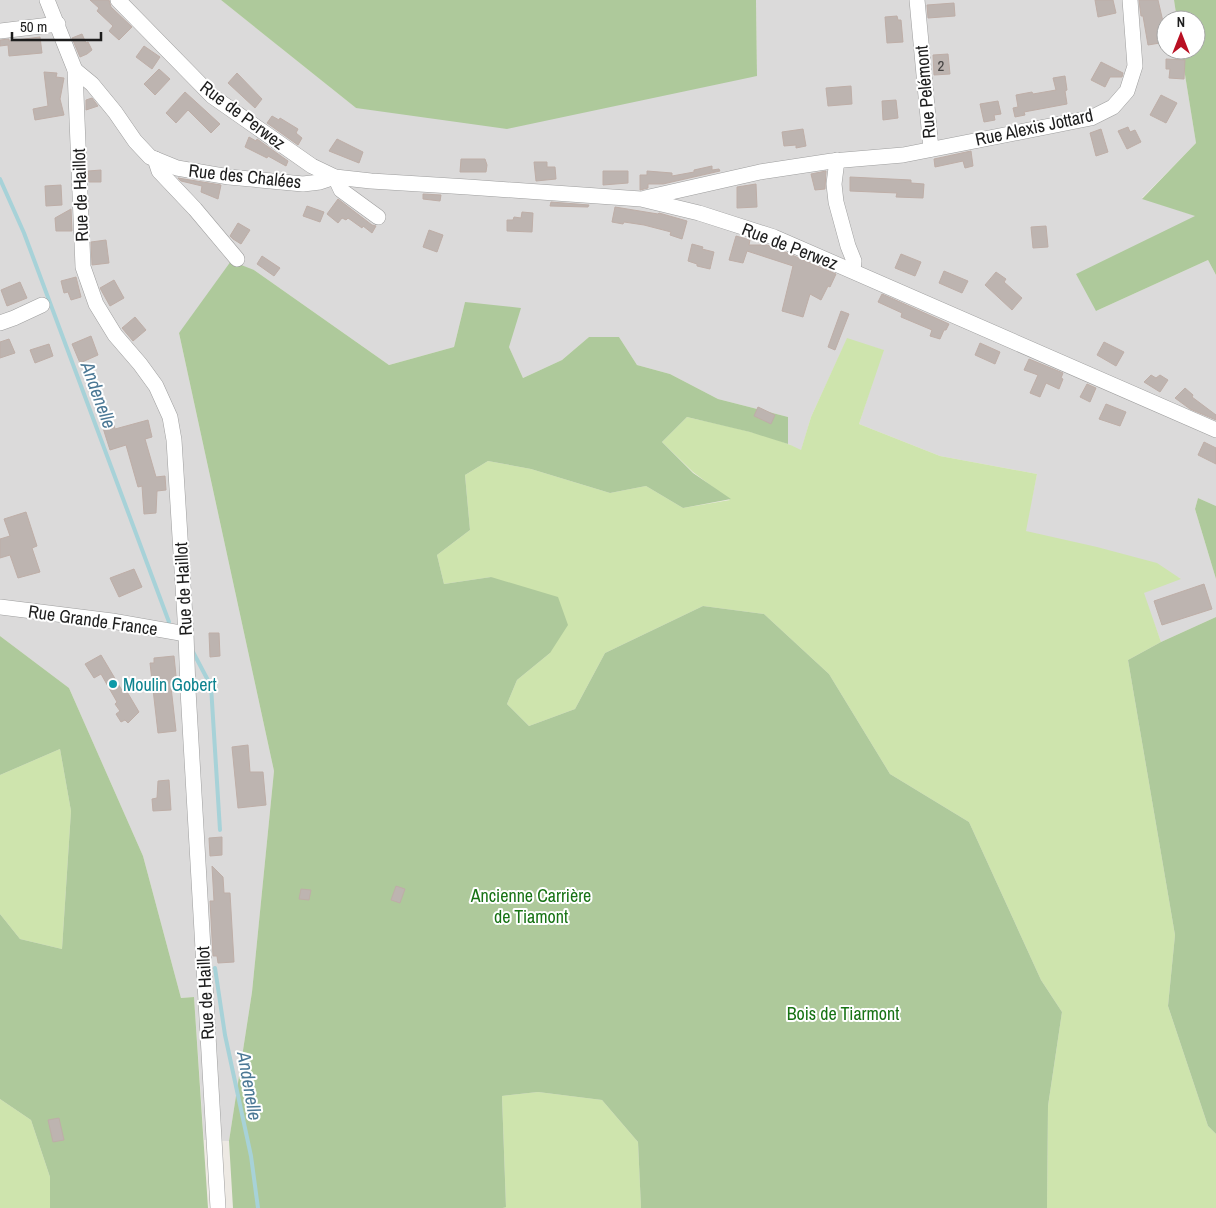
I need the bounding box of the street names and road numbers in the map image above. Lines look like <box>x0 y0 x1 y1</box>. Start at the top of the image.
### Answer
street label: Rue Pelémont <box>908 44 942 140</box>
street label: Rue de Perwez <box>195 75 291 155</box>
street label: Rue Alexis Jottard <box>973 102 1095 152</box>
street label: Rue de Haillot <box>66 148 94 242</box>
street label: Rue des Chalées <box>187 158 303 194</box>
street label: Rue de Perwez <box>738 216 842 276</box>
street label: Rue de Haillot <box>168 542 198 636</box>
street label: Rue Grande France <box>27 599 159 641</box>
street label: Rue de Haillot <box>190 946 220 1040</box>

